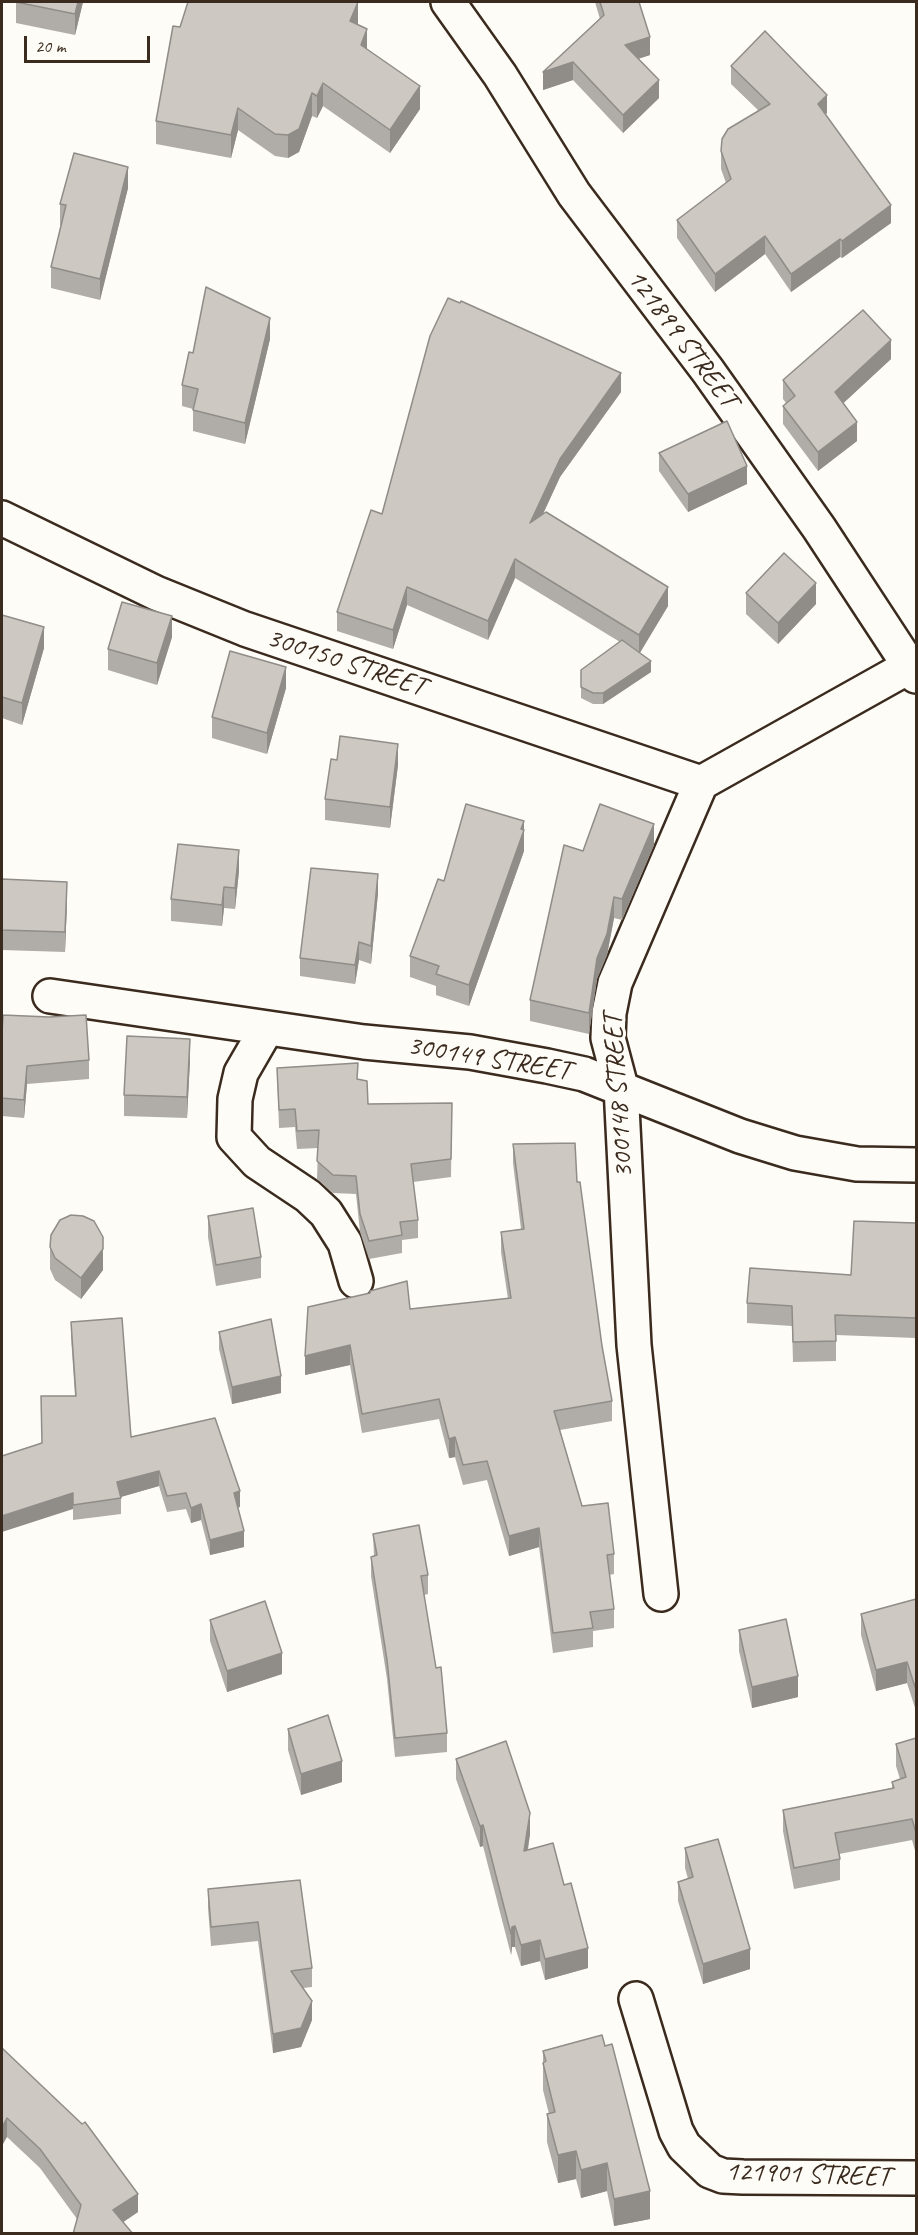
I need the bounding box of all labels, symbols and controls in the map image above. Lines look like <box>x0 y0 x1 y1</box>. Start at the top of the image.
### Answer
scale bar <box>27 24 153 62</box>
text: 20 m <box>35 35 66 57</box>
street label: 121899 STREET <box>619 263 745 415</box>
street label: 300150 STREET <box>262 622 430 704</box>
street label: 300148 STREET <box>596 1013 642 1179</box>
street label: 300149 STREET <box>405 1030 573 1088</box>
street label: 121901 STREET <box>725 2155 891 2195</box>

